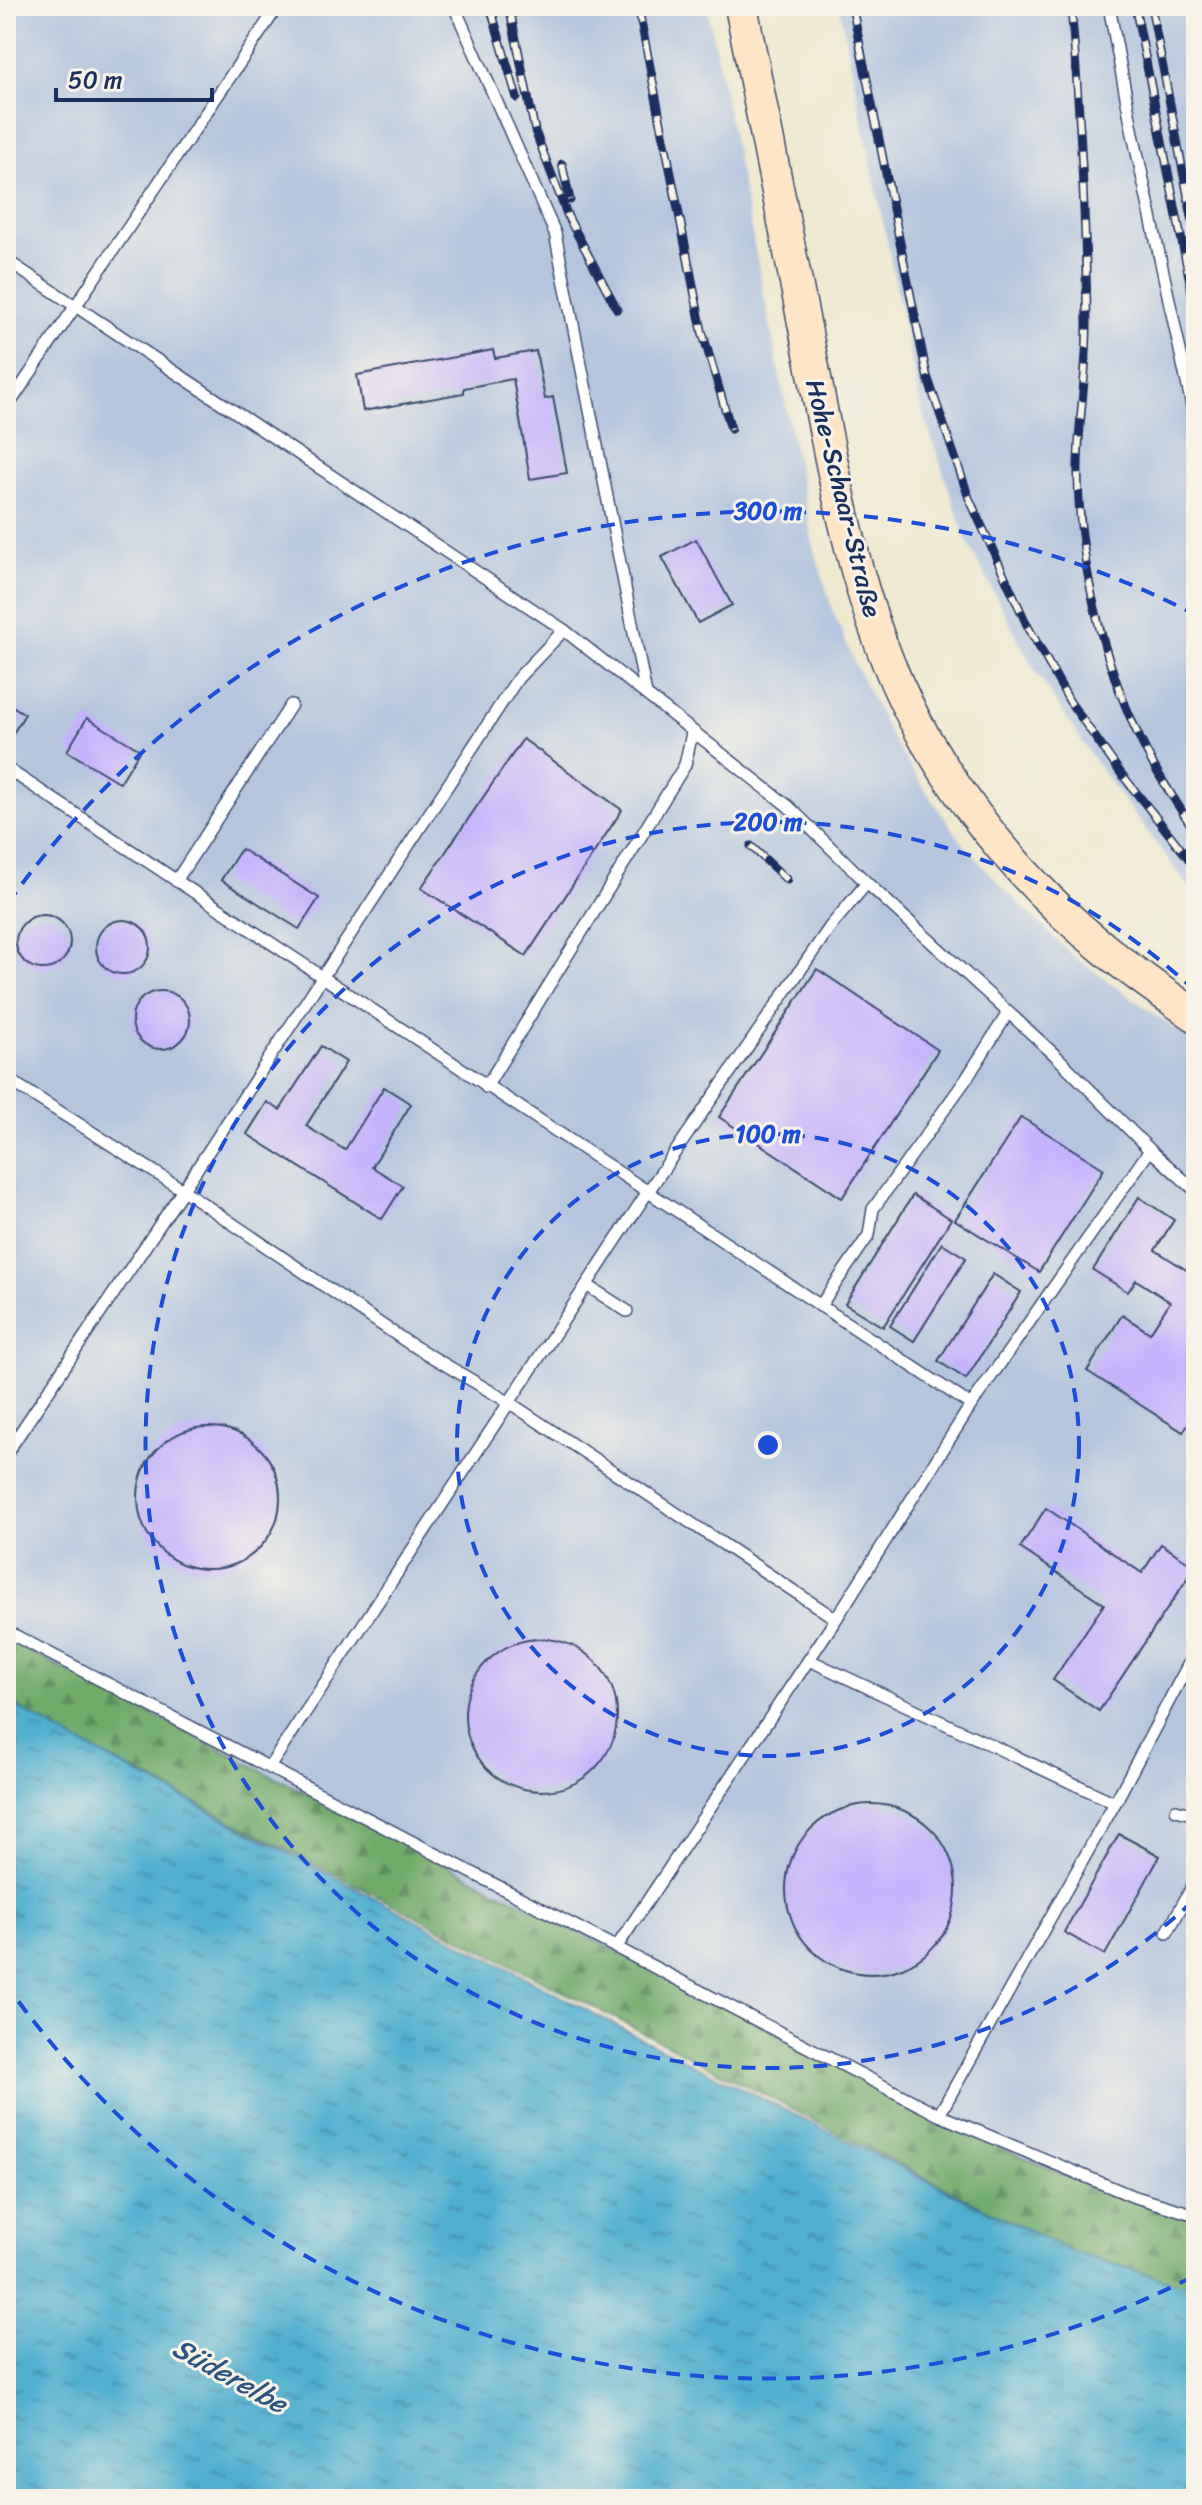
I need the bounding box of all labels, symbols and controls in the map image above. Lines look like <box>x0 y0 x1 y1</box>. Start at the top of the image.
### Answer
scale bar <box>56 52 212 102</box>
text: 50 m <box>68 59 123 101</box>
street label: Hohe-Schaar-Straße <box>792 374 896 623</box>
text: 300 m <box>733 490 803 532</box>
text: 200 m <box>733 801 803 843</box>
text: 100 m <box>735 1113 801 1155</box>
centre of rings <box>754 1431 782 1459</box>
water label: Süderelbe <box>163 2324 298 2428</box>

